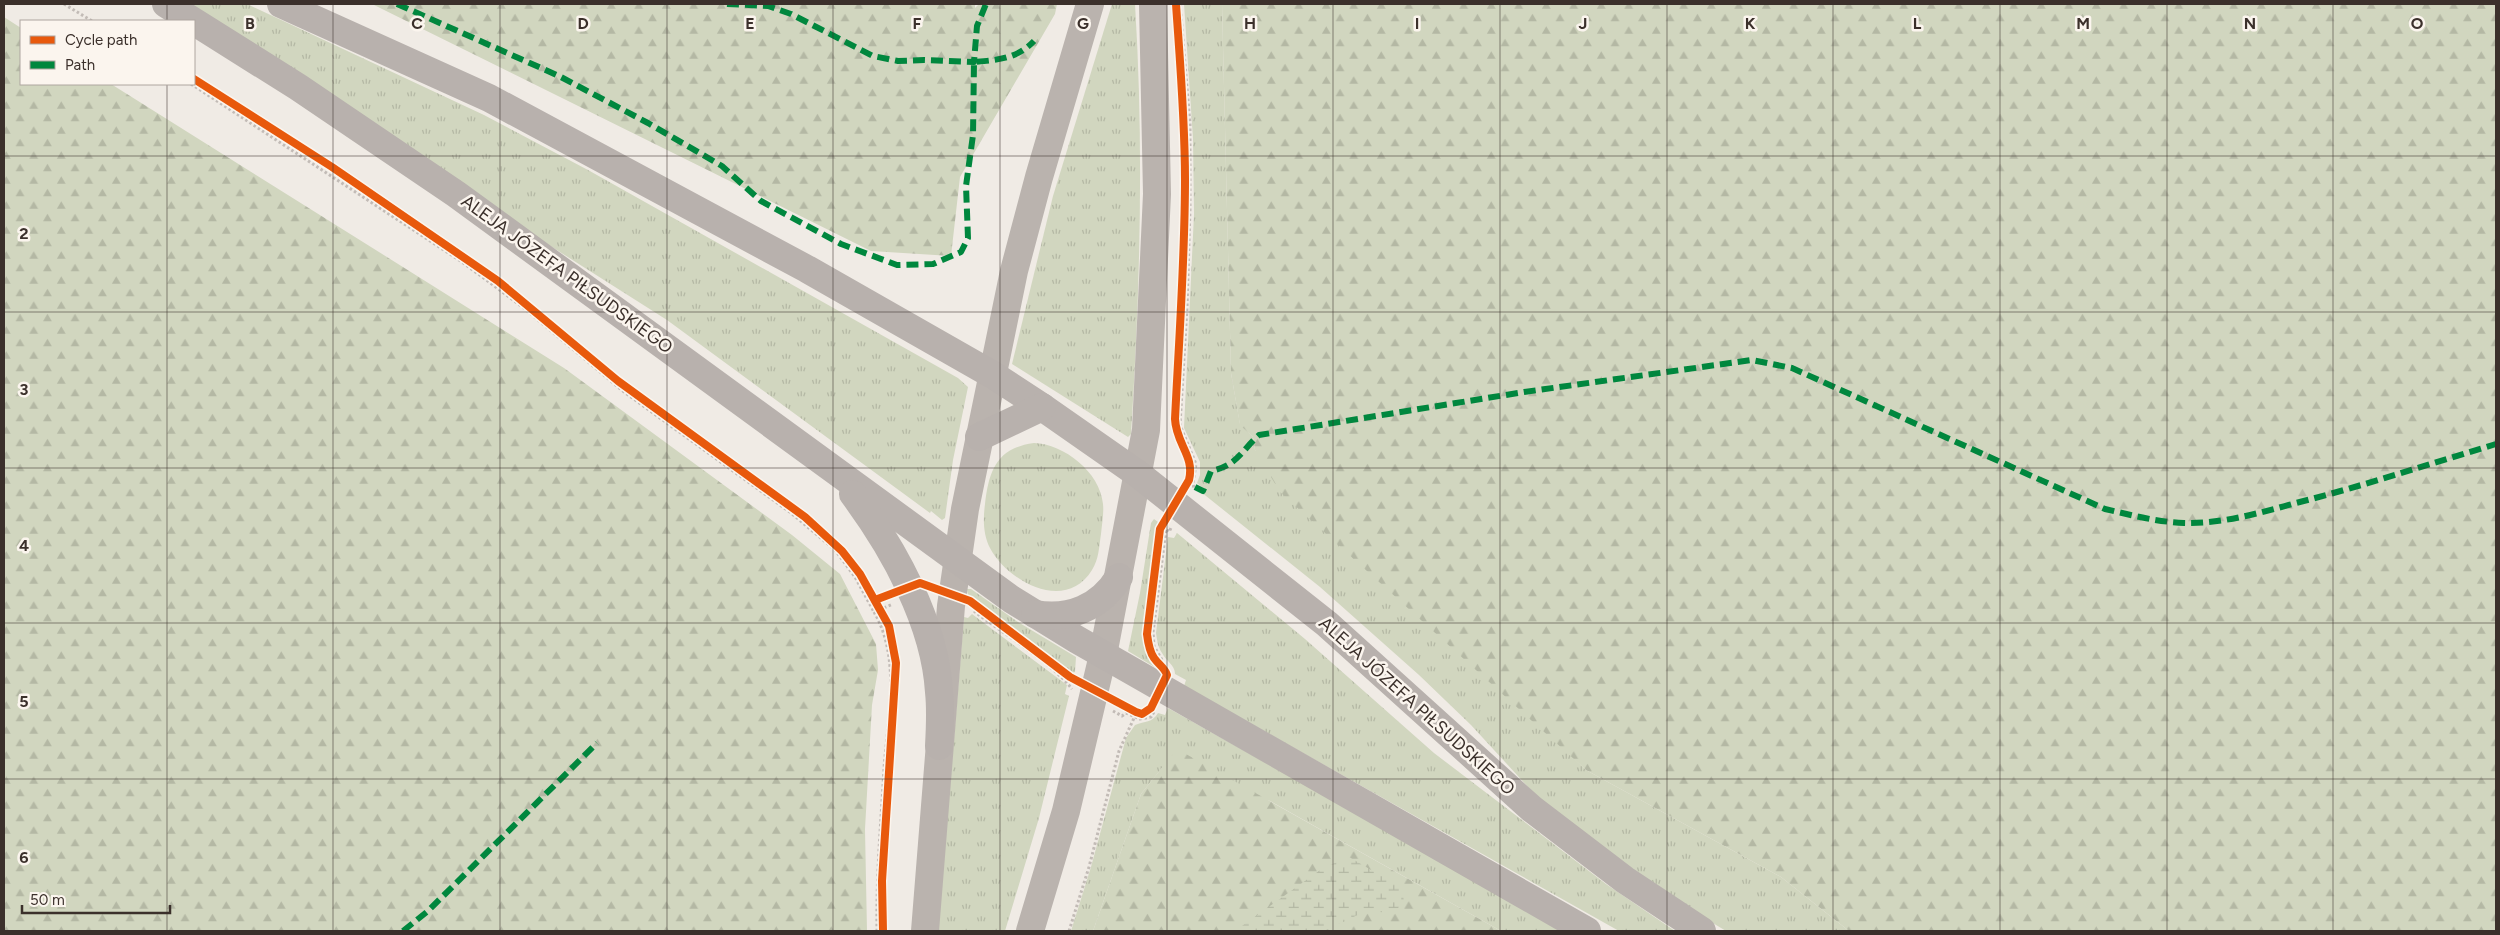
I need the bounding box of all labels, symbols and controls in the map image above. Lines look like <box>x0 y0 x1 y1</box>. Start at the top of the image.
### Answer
text: B <box>245 14 255 33</box>
text: C <box>411 14 423 33</box>
text: D <box>577 14 589 33</box>
text: E <box>745 14 755 33</box>
text: F <box>913 14 922 33</box>
text: G <box>1077 14 1089 33</box>
text: H <box>1244 14 1256 33</box>
text: I <box>1415 14 1419 33</box>
text: J <box>1579 14 1587 33</box>
text: K <box>1745 14 1756 33</box>
text: L <box>1913 14 1922 33</box>
text: M <box>2076 14 2090 33</box>
text: N <box>2244 14 2256 33</box>
text: O <box>2411 14 2424 33</box>
legend <box>20 20 195 85</box>
text: Cycle path <box>65 31 137 49</box>
text: Path <box>65 56 95 74</box>
street label: ALEJA JÓZEFA PIŁSUDSKIEGO <box>457 190 677 358</box>
text: 2 <box>19 224 29 243</box>
text: 3 <box>20 380 29 399</box>
text: 4 <box>19 536 29 555</box>
street label: ALEJA JÓZEFA PIŁSUDSKIEGO <box>1315 612 1519 800</box>
text: 5 <box>19 692 29 711</box>
text: 6 <box>19 848 29 867</box>
scale bar <box>22 882 170 914</box>
text: 50 m <box>30 891 65 909</box>

